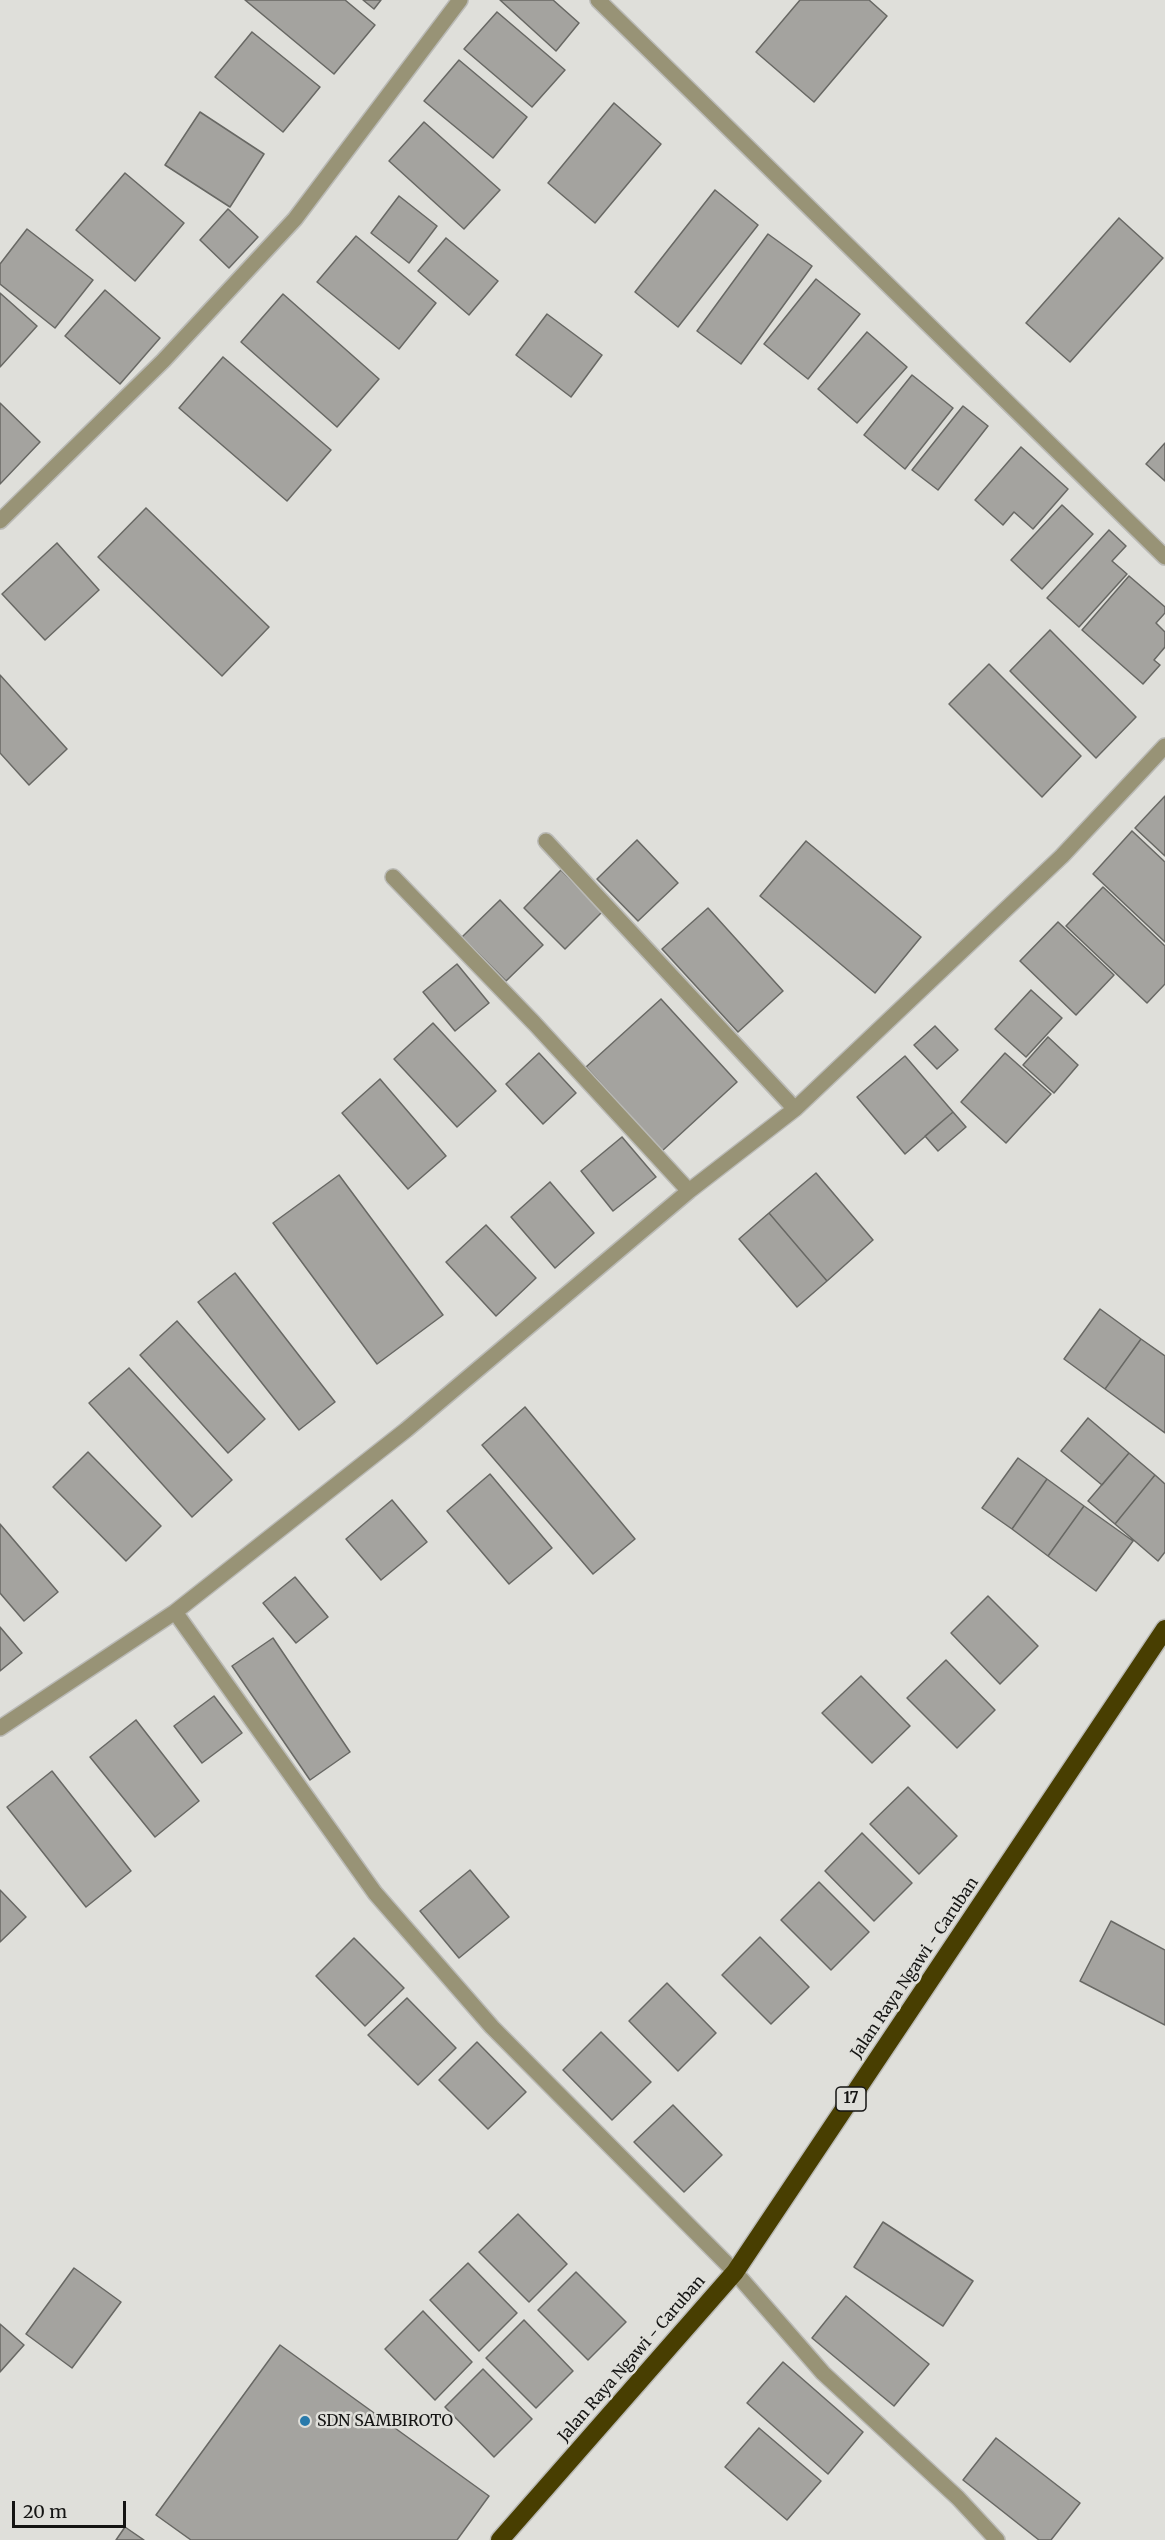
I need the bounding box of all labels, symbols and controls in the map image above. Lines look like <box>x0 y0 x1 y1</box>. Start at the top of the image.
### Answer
street label: Jalan Raya Ngawi - Caruban <box>847 1874 983 2062</box>
road number: 17 <box>836 2087 866 2111</box>
street label: Jalan Raya Ngawi - Caruban <box>555 2272 709 2446</box>
place label: SDN SAMBIROTO <box>317 2411 453 2431</box>
marker: SDN SAMBIROTO <box>298 2414 312 2428</box>
scale bar <box>15 2489 129 2527</box>
text: 20 m <box>23 2500 67 2523</box>

